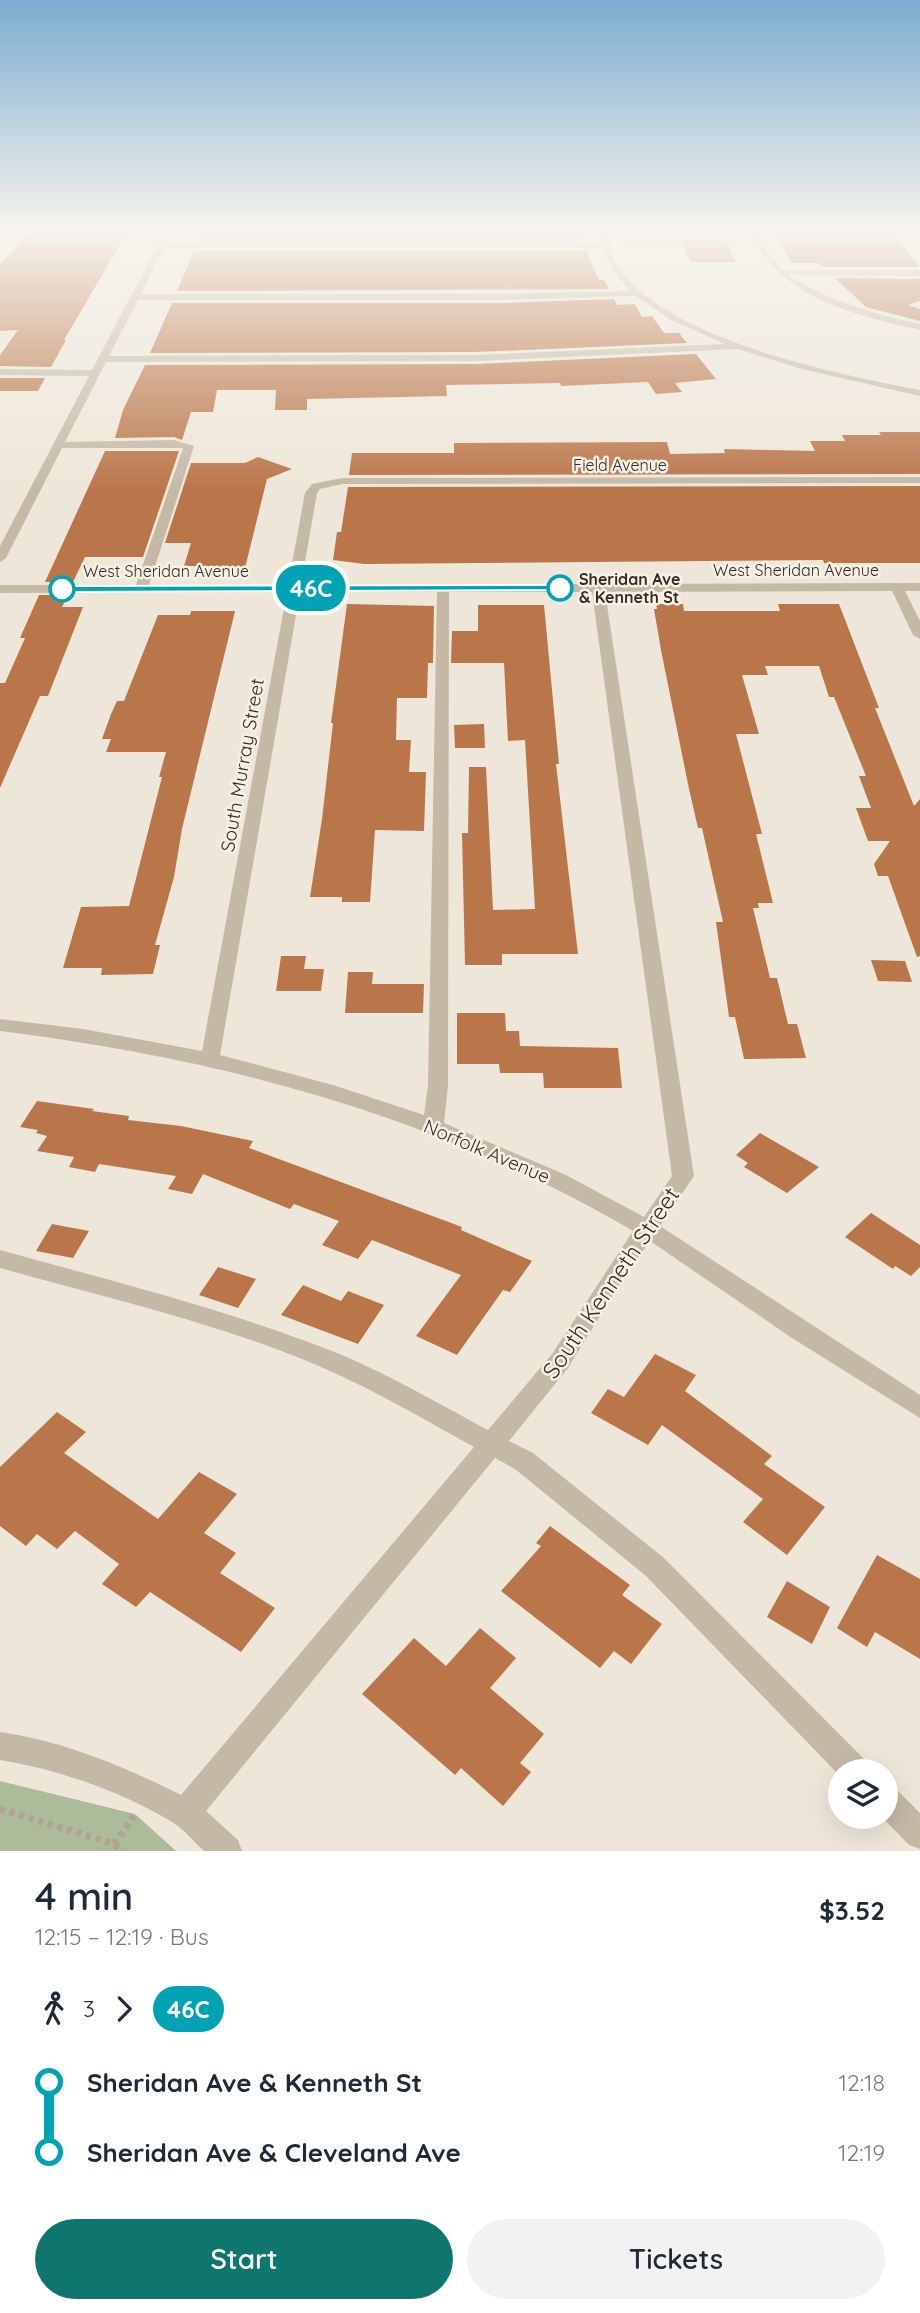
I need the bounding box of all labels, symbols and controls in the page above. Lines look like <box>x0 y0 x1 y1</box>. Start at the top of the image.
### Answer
street label: Field Avenue <box>573 455 667 475</box>
street label: West Sheridan Avenue <box>713 560 879 580</box>
street label: West Sheridan Avenue <box>83 561 249 581</box>
line badge: 46C <box>271 565 351 611</box>
place label: Sheridan Ave & Kenneth St <box>579 569 680 607</box>
text: 46C <box>290 573 332 603</box>
marker: Sheridan Ave & Kenneth St <box>547 575 573 601</box>
unlabelled marker <box>49 576 75 602</box>
street label: South Murray Street <box>215 676 269 854</box>
street label: Norfolk Avenue <box>420 1114 554 1188</box>
street label: South Kenneth Street <box>536 1181 686 1384</box>
map controls <box>828 1759 898 1829</box>
button: layers <box>828 1759 898 1829</box>
text: 4 min <box>35 1872 133 1920</box>
text: $3.52 <box>819 1894 885 1927</box>
text: 12:15 – 12:19 · Bus <box>35 1922 209 1951</box>
icon: walk <box>35 1990 73 2028</box>
icon: forward <box>105 1990 143 2028</box>
text: 3 <box>83 1994 95 2023</box>
text: 46C <box>167 1994 210 2024</box>
text: Sheridan Ave & Kenneth St <box>87 2066 422 2099</box>
text: 12:18 <box>839 2068 885 2097</box>
text: Sheridan Ave & Cleveland Ave <box>87 2136 461 2169</box>
text: 12:19 <box>838 2138 885 2167</box>
button: Start <box>35 2219 453 2299</box>
button: Tickets <box>467 2219 885 2299</box>

